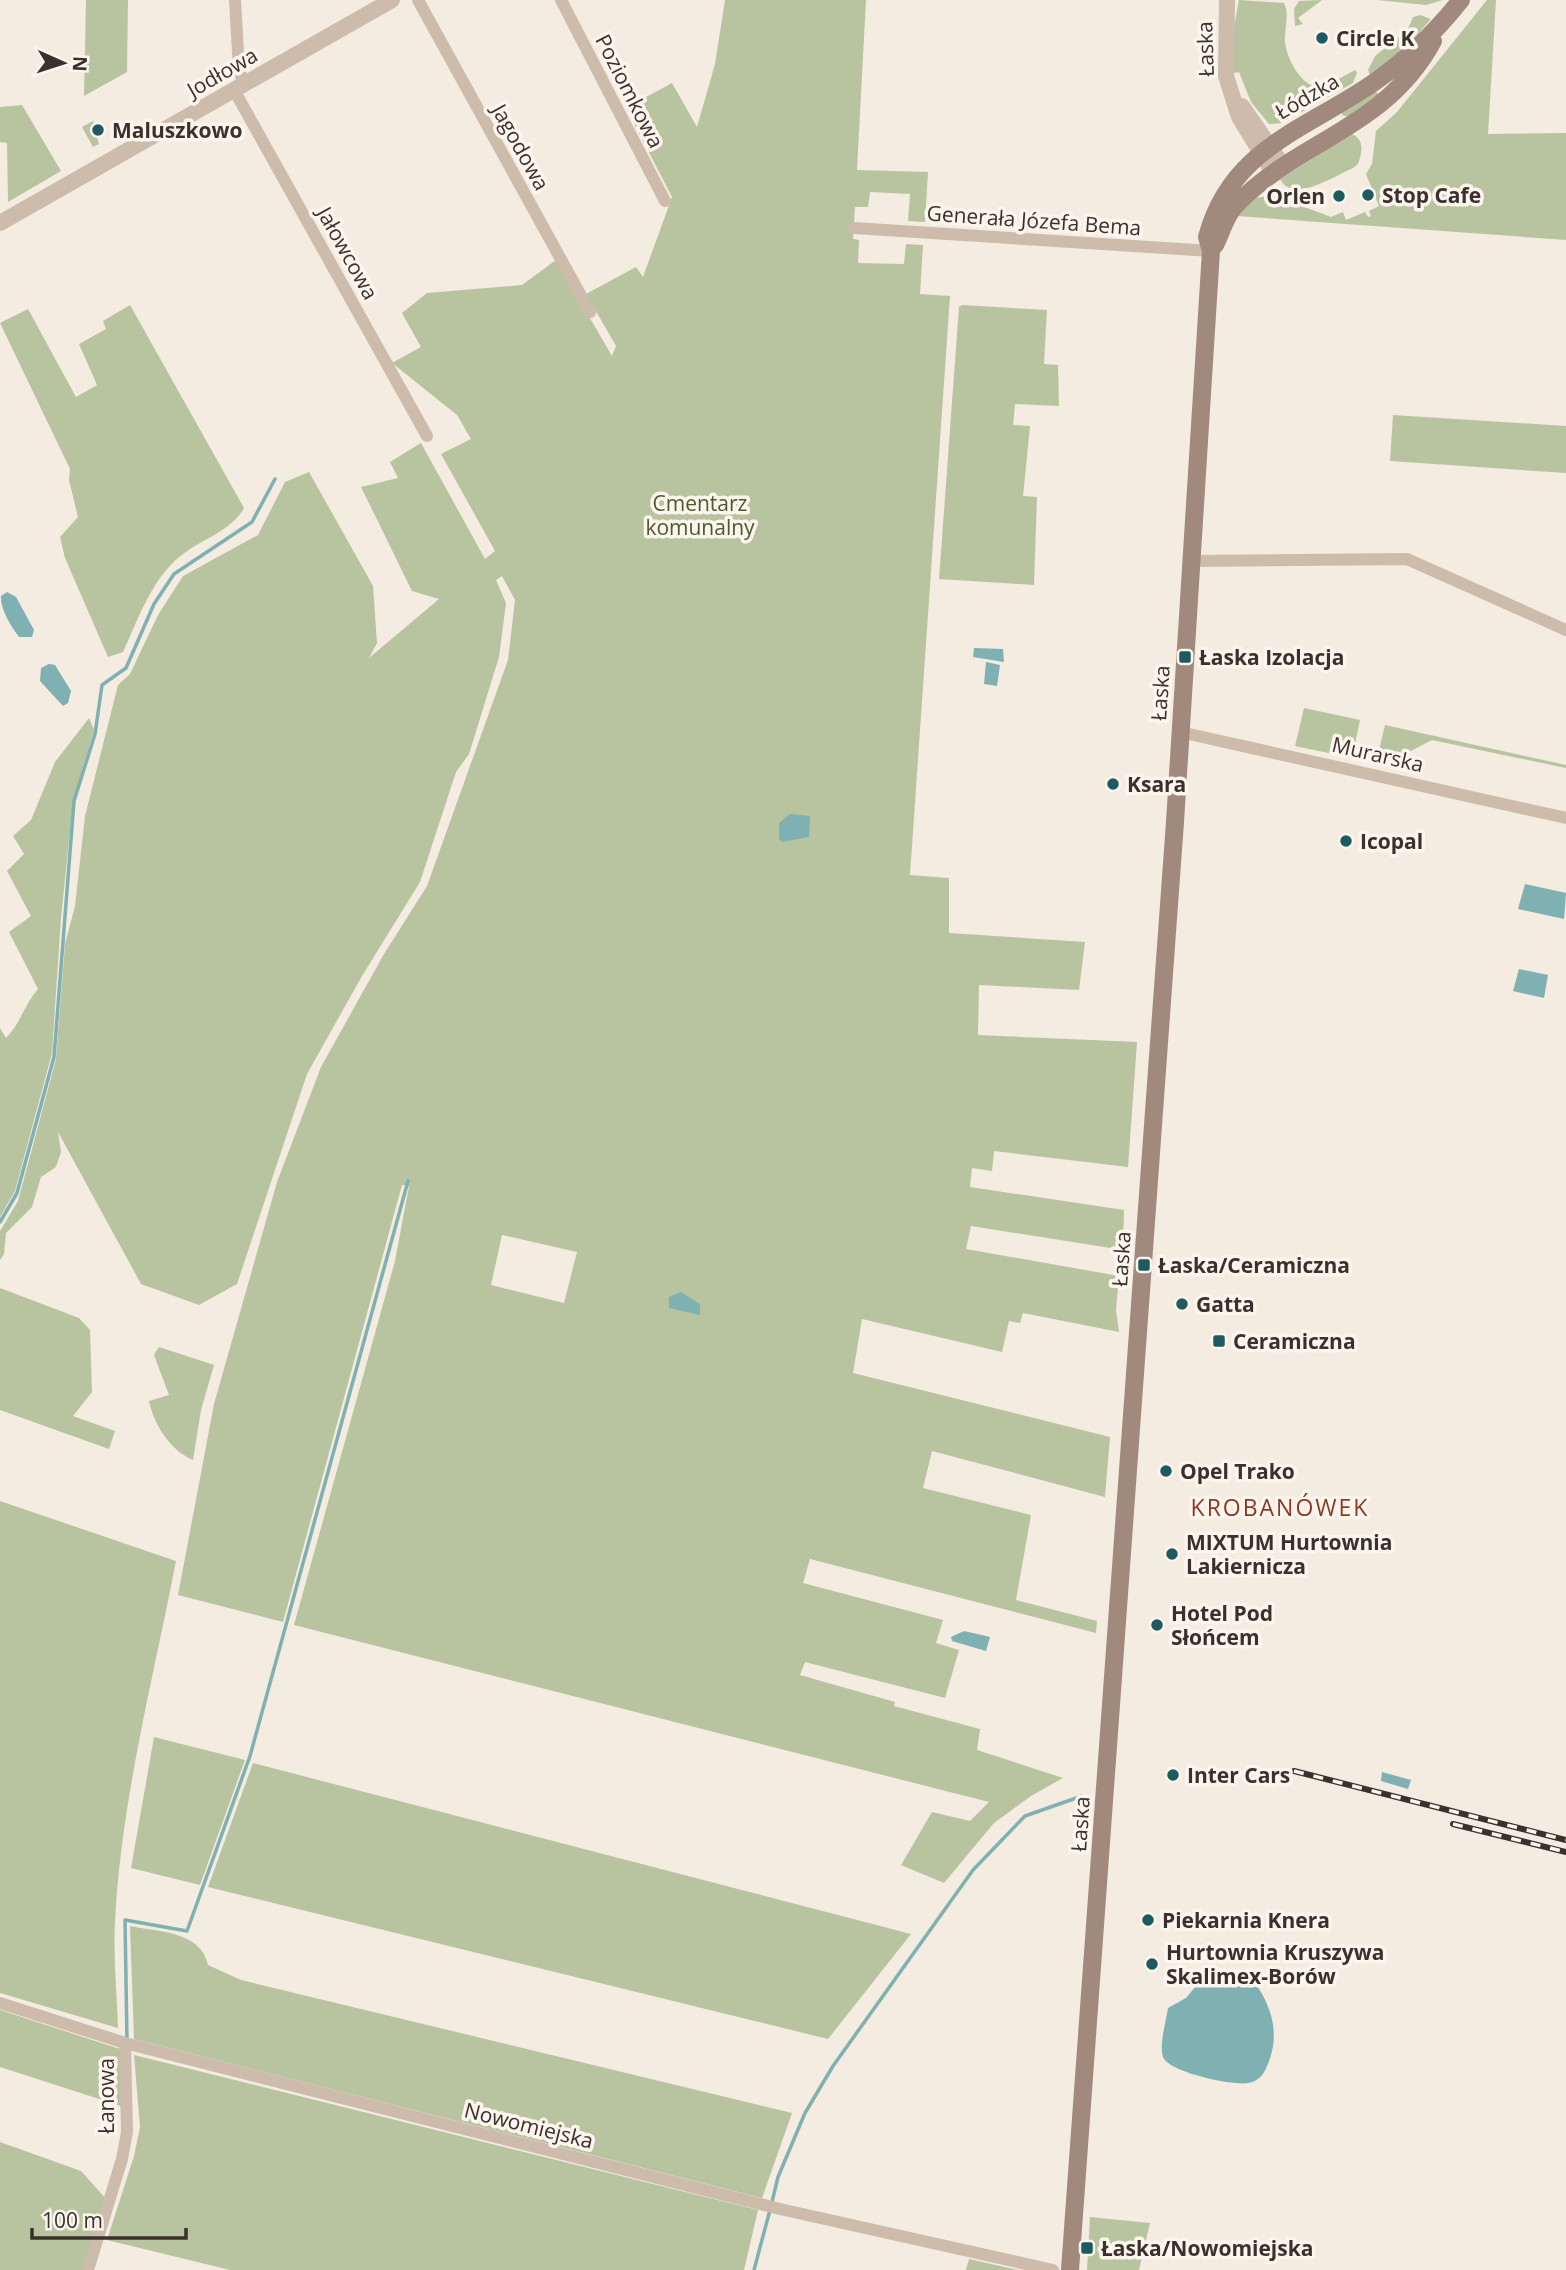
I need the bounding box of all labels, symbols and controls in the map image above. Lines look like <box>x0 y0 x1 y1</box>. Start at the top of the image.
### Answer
street label: Łaska <box>1190 21 1220 77</box>
place label: Circle K <box>1336 24 1414 52</box>
north arrow <box>28 28 98 98</box>
street label: Poziomkowa <box>589 29 671 153</box>
marker: Circle K <box>1314 30 1330 46</box>
street label: Jodłowa <box>180 41 262 104</box>
text: N <box>67 55 93 72</box>
street label: Łódzka <box>1270 67 1344 125</box>
street label: Jagodowa <box>485 97 556 195</box>
place label: Maluszkowo <box>112 116 242 144</box>
marker: Maluszkowo <box>90 122 106 138</box>
place label: Stop Cafe <box>1382 181 1481 209</box>
place label: Orlen <box>1266 182 1325 210</box>
marker: Stop Cafe <box>1360 187 1376 203</box>
marker: Orlen <box>1331 188 1347 204</box>
street label: Generała Józefa Bema <box>926 199 1142 241</box>
street label: Jałowcowa <box>310 200 385 304</box>
park label: Cmentarz komunalny <box>645 489 755 541</box>
place label: Łaska Izolacja <box>1199 643 1344 671</box>
marker: Łaska Izolacja <box>1177 649 1193 665</box>
street label: Łaska <box>1144 664 1176 722</box>
street label: Murarska <box>1329 730 1427 778</box>
place label: Ksara <box>1127 770 1186 798</box>
marker: Ksara <box>1105 776 1121 792</box>
place label: Icopal <box>1360 827 1423 855</box>
marker: Icopal <box>1338 833 1354 849</box>
street label: Łaska <box>1105 1230 1137 1288</box>
place label: Łaska/Ceramiczna <box>1158 1251 1350 1279</box>
marker: Łaska/Ceramiczna <box>1136 1257 1152 1273</box>
place label: Gatta <box>1196 1290 1255 1318</box>
marker: Gatta <box>1174 1296 1190 1312</box>
place label: Ceramiczna <box>1233 1327 1356 1355</box>
marker: Ceramiczna <box>1211 1333 1227 1349</box>
place label: Opel Trako <box>1180 1457 1295 1485</box>
marker: Opel Trako <box>1158 1463 1174 1479</box>
district label: KROBANÓWEK <box>1191 1491 1369 1523</box>
place label: MIXTUM Hurtownia Lakiernicza <box>1186 1528 1392 1580</box>
marker: MIXTUM Hurtownia Lakiernicza <box>1164 1546 1180 1562</box>
place label: Hotel Pod Słońcem <box>1171 1599 1273 1651</box>
marker: Hotel Pod Słońcem <box>1149 1617 1165 1633</box>
place label: Inter Cars <box>1187 1761 1290 1789</box>
marker: Inter Cars <box>1165 1767 1181 1783</box>
street label: Łaska <box>1064 1795 1096 1853</box>
place label: Piekarnia Knera <box>1162 1906 1330 1934</box>
marker: Piekarnia Knera <box>1140 1912 1156 1928</box>
place label: Hurtownia Kruszywa Skalimex-Borów <box>1166 1938 1384 1990</box>
marker: Hurtownia Kruszywa Skalimex-Borów <box>1144 1956 1160 1972</box>
street label: Łanowa <box>92 2058 120 2134</box>
street label: Nowomiejska <box>462 2095 596 2155</box>
scale bar <box>32 2196 186 2240</box>
text: 100 m <box>42 2206 103 2234</box>
place label: Łaska/Nowomiejska <box>1101 2234 1313 2262</box>
marker: Łaska/Nowomiejska <box>1079 2240 1095 2256</box>

